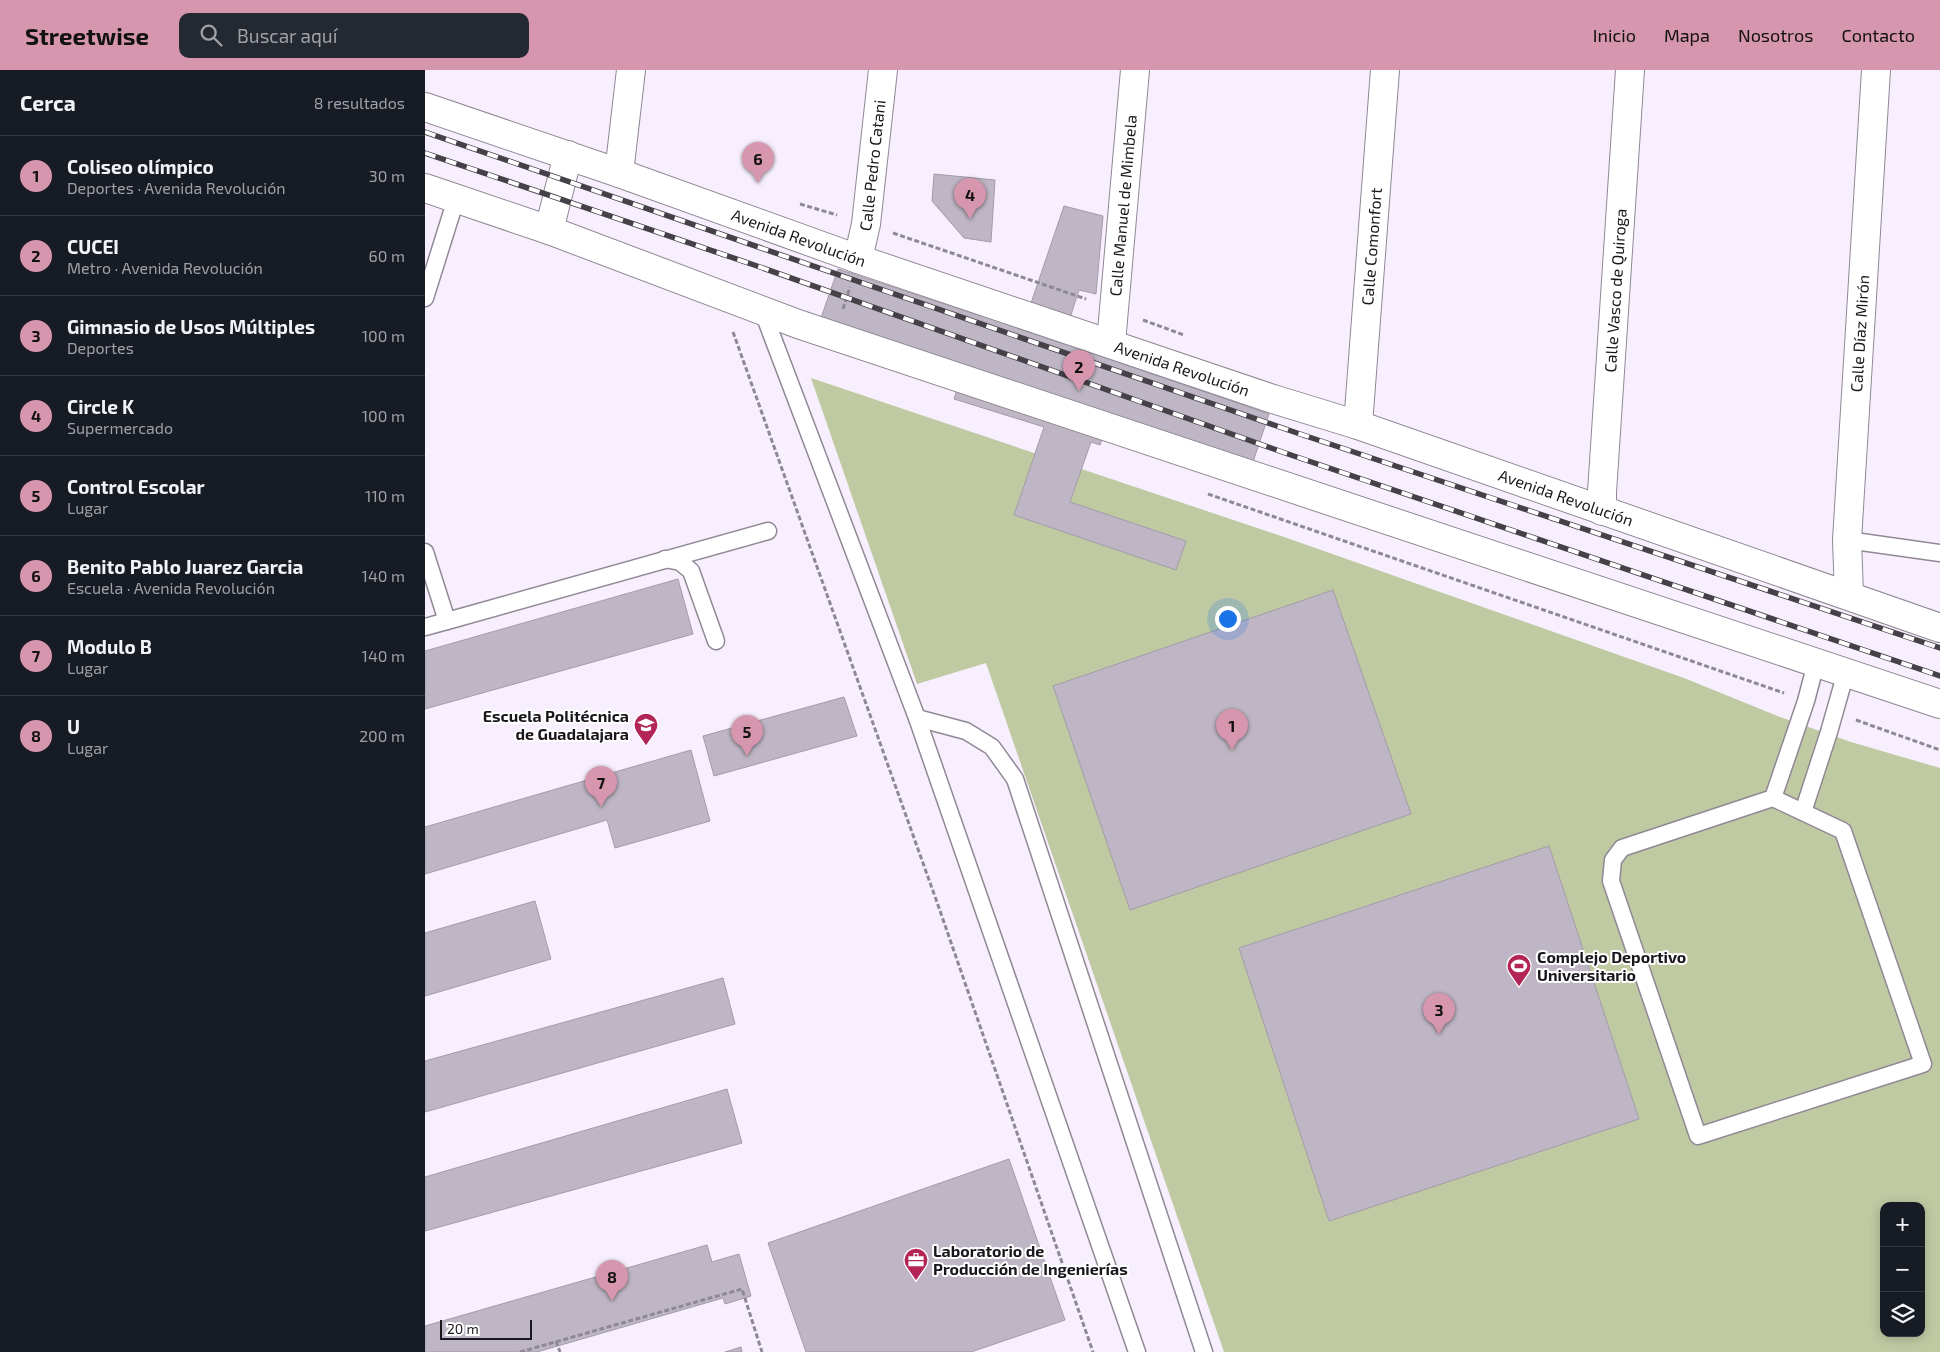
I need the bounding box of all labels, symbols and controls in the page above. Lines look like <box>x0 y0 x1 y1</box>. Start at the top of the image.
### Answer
search box <box>179 13 529 58</box>
text: Streetwise <box>25 21 149 50</box>
icon: search <box>197 21 225 49</box>
text: Buscar aquí <box>237 24 337 47</box>
text: Inicio <box>1593 24 1636 46</box>
text: Mapa <box>1664 24 1710 46</box>
text: Nosotros <box>1738 24 1813 46</box>
text: Contacto <box>1841 24 1915 46</box>
text: Cerca <box>20 90 76 115</box>
text: 8 resultados <box>314 93 405 112</box>
street label: Calle Pedro Catani <box>855 99 889 233</box>
street label: Calle Manuel de Mimbela <box>1105 114 1140 297</box>
pin: 6 <box>742 142 774 183</box>
text: Coliseo olímpico <box>67 155 214 178</box>
text: 1 <box>33 166 39 185</box>
text: 30 m <box>369 166 405 185</box>
text: Deportes · Avenida Revolución <box>67 178 286 197</box>
pin: 4 <box>954 178 986 219</box>
street label: Calle Comonfort <box>1357 187 1385 306</box>
street label: Avenida Revolución <box>729 204 869 270</box>
street label: Calle Vasco de Quiroga <box>1600 208 1630 373</box>
text: CUCEI <box>67 235 119 258</box>
text: 2 <box>31 246 41 265</box>
text: 60 m <box>369 246 405 265</box>
text: Metro · Avenida Revolución <box>67 258 263 277</box>
street label: Calle Díaz Mirón <box>1846 274 1872 393</box>
text: Gimnasio de Usos Múltiples <box>67 315 315 338</box>
text: 3 <box>31 326 41 345</box>
text: 100 m <box>362 326 405 345</box>
street label: Avenida Revolución <box>1112 336 1252 399</box>
text: Deportes <box>67 338 134 357</box>
pin: 2 <box>1063 350 1095 391</box>
text: Circle K <box>67 395 134 418</box>
text: 4 <box>31 406 41 425</box>
text: 100 m <box>362 406 405 425</box>
text: Supermercado <box>67 418 173 437</box>
street label: Avenida Revolución <box>1496 465 1636 529</box>
text: Control Escolar <box>67 475 205 498</box>
text: 5 <box>32 486 40 505</box>
text: 110 m <box>365 486 405 505</box>
text: Lugar <box>67 498 108 517</box>
text: Benito Pablo Juarez Garcia <box>67 555 303 578</box>
text: 6 <box>31 566 41 585</box>
text: 140 m <box>362 566 405 585</box>
text: Escuela · Avenida Revolución <box>67 578 275 597</box>
your location <box>1215 606 1241 632</box>
text: Modulo B <box>67 635 152 658</box>
text: 7 <box>32 646 40 665</box>
text: 140 m <box>362 646 405 665</box>
text: Lugar <box>67 658 108 677</box>
place label: Escuela Politécnica de Guadalajara <box>483 706 629 743</box>
pin: 1 <box>1216 709 1248 750</box>
school or university icon: Escuela Politécnica de Guadalajara <box>633 712 659 746</box>
text: U <box>67 715 80 738</box>
pin: 5 <box>731 715 763 756</box>
text: 8 <box>31 726 41 745</box>
text: 200 m <box>359 726 405 745</box>
text: Lugar <box>67 738 108 757</box>
pin: 7 <box>585 766 617 807</box>
place label: Complejo Deportivo Universitario <box>1537 947 1686 984</box>
sports icon: Complejo Deportivo Universitario <box>1506 953 1532 987</box>
pin: 3 <box>1423 993 1455 1034</box>
map controls <box>1880 1202 1925 1337</box>
button: + <box>1880 1202 1925 1247</box>
place label: Laboratorio de Producción de Ingenierías <box>933 1241 1128 1278</box>
office icon: Laboratorio de Producción de Ingenierías <box>903 1247 929 1281</box>
button: − <box>1880 1247 1925 1292</box>
pin: 8 <box>596 1260 628 1301</box>
button: layers <box>1880 1292 1925 1337</box>
scale bar <box>440 1317 533 1340</box>
text: 20 m <box>447 1320 479 1337</box>

